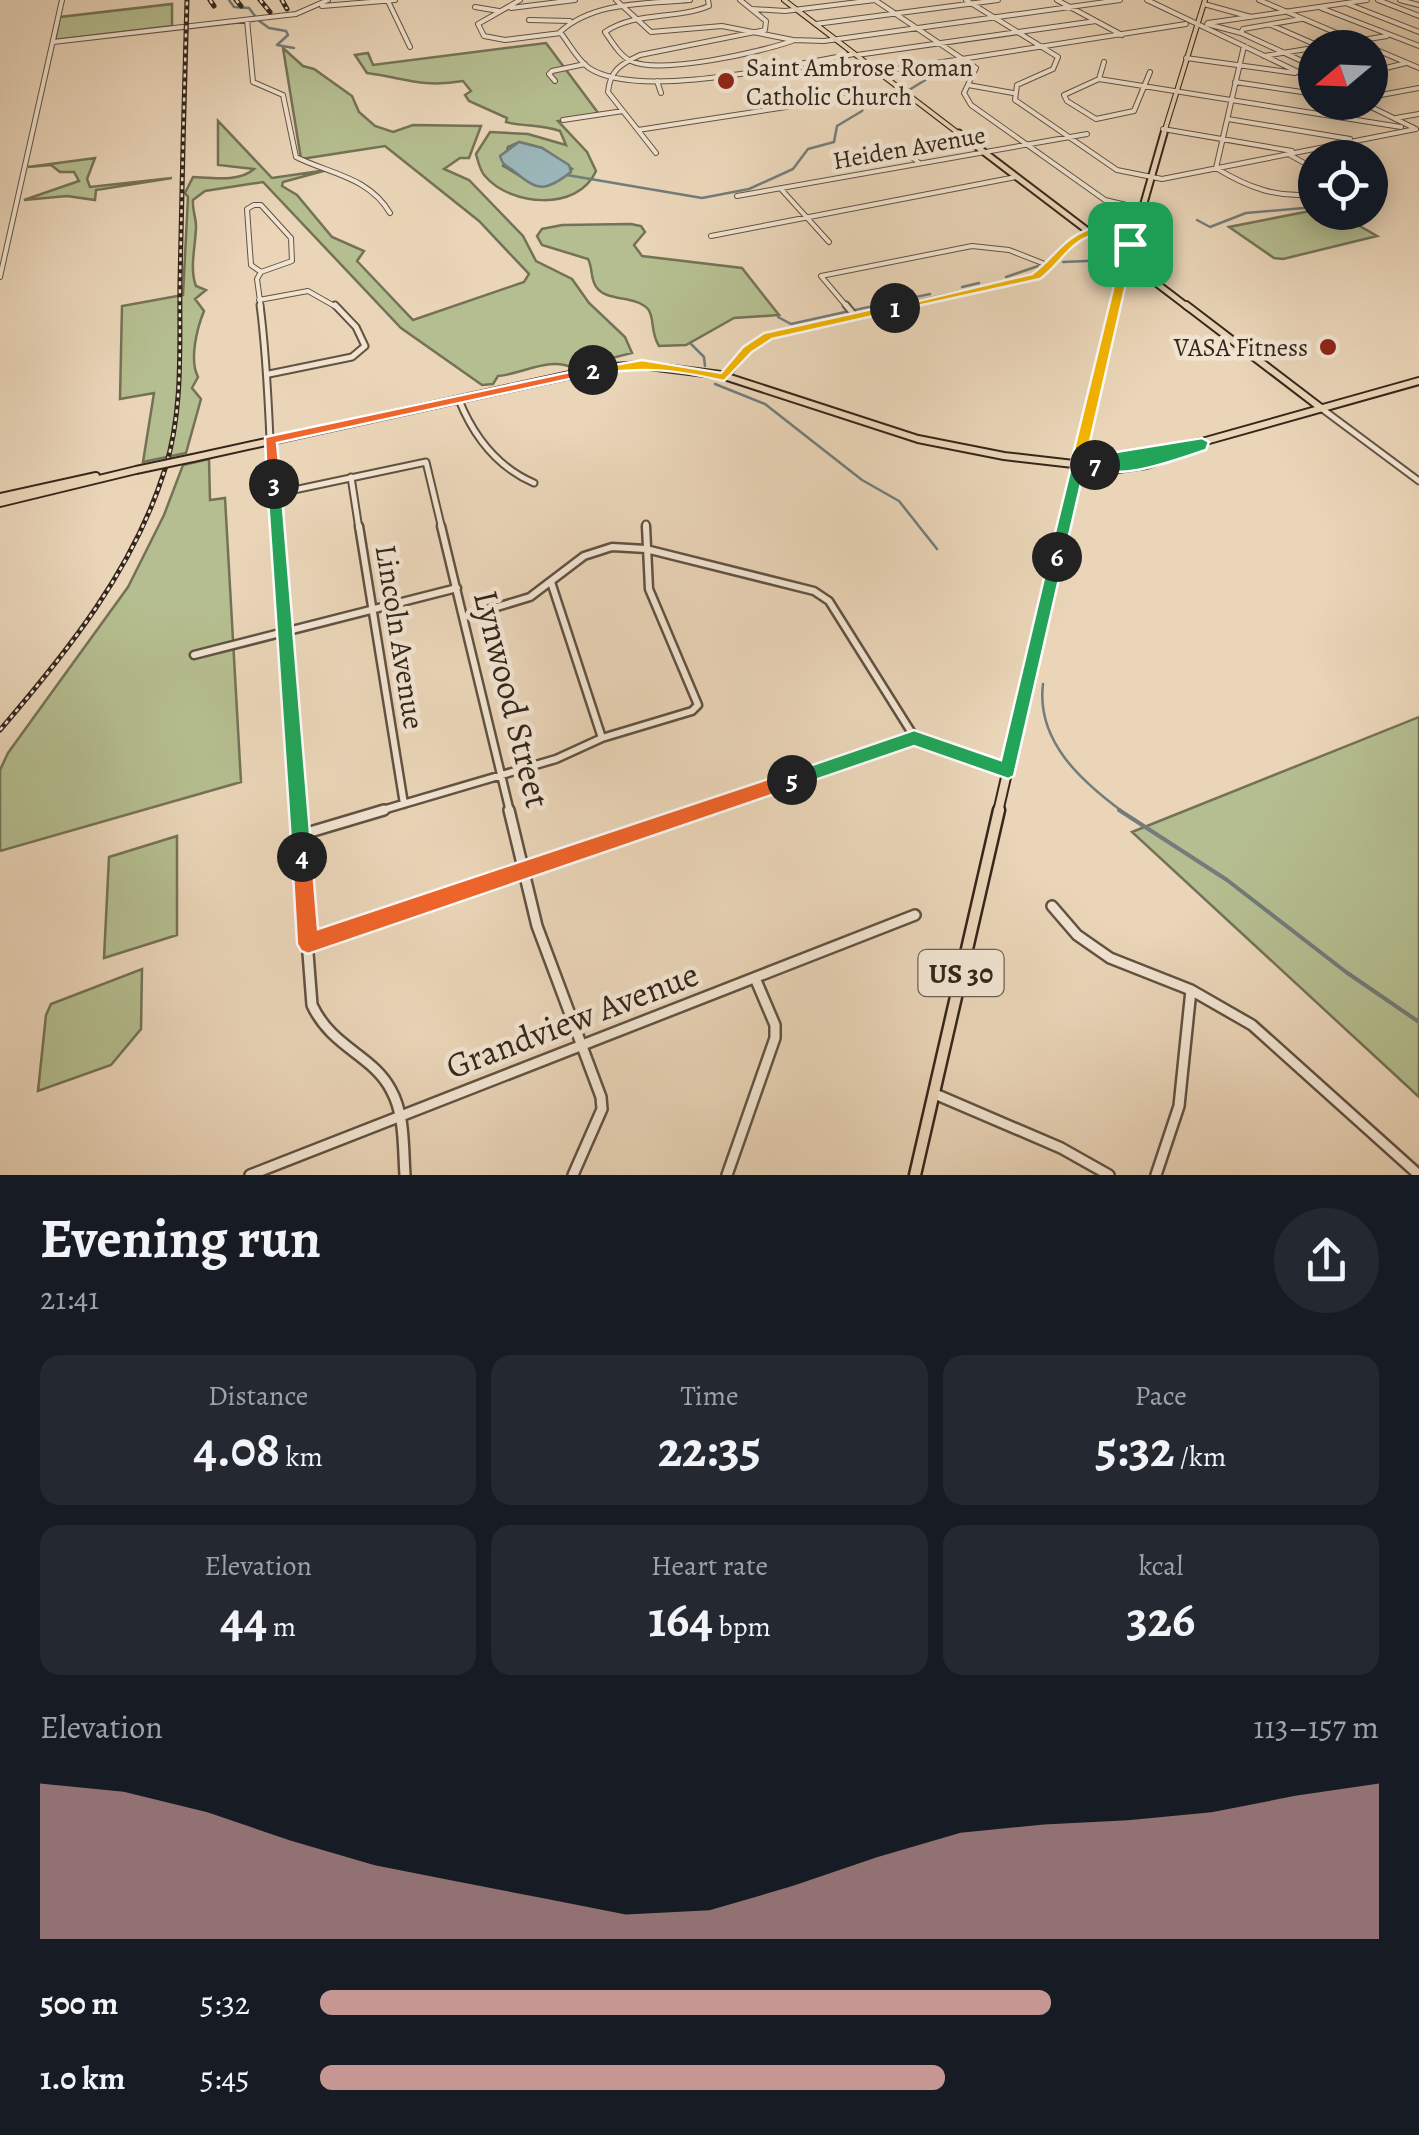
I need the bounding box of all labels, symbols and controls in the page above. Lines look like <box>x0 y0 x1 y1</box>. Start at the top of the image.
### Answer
north arrow <box>1298 30 1388 120</box>
map controls <box>1298 30 1388 230</box>
place label: Saint Ambrose Roman Catholic Church <box>746 51 973 114</box>
marker: Saint Ambrose Roman Catholic Church <box>715 70 737 92</box>
street label: Heiden Avenue <box>830 118 988 178</box>
button: locate <box>1298 140 1388 230</box>
pin <box>1088 202 1173 287</box>
icon: arrive <box>1103 217 1158 272</box>
pin: 1 <box>870 283 920 333</box>
text: 1 <box>890 289 900 327</box>
place label: VASA Fitness <box>1173 331 1308 365</box>
marker: VASA Fitness <box>1317 336 1339 358</box>
pin: 2 <box>568 345 618 395</box>
text: 2 <box>586 351 600 389</box>
pin: 7 <box>1070 440 1120 490</box>
text: 7 <box>1089 446 1101 484</box>
pin: 3 <box>249 459 299 509</box>
text: 3 <box>268 465 280 503</box>
pin: 6 <box>1032 532 1082 582</box>
text: 6 <box>1050 538 1064 576</box>
street label: Lincoln Avenue <box>366 542 434 732</box>
street label: Lynwood Street <box>462 585 562 813</box>
pin: 5 <box>767 755 817 805</box>
text: 5 <box>786 761 798 799</box>
pin: 4 <box>277 832 327 882</box>
text: 4 <box>295 838 309 876</box>
street label: Grandview Avenue <box>439 950 705 1090</box>
road number: US 30 <box>918 950 1004 996</box>
text: Evening run <box>40 1201 321 1276</box>
button: share <box>1274 1208 1379 1313</box>
text: 21:41 <box>40 1276 99 1320</box>
text: Distance <box>208 1377 308 1415</box>
text: Time <box>680 1377 739 1415</box>
text: Pace <box>1135 1377 1187 1415</box>
text: 4.08 <box>194 1415 280 1483</box>
text: 22:35 <box>658 1415 761 1483</box>
text: 5:32 <box>1095 1415 1174 1483</box>
text: km <box>280 1438 323 1476</box>
text: /km <box>1174 1438 1226 1476</box>
text: Elevation <box>204 1547 312 1585</box>
text: Heart rate <box>651 1547 768 1585</box>
text: kcal <box>1138 1547 1183 1585</box>
text: 44 <box>220 1585 267 1653</box>
text: 164 <box>648 1585 713 1653</box>
text: 326 <box>1126 1585 1195 1653</box>
text: m <box>267 1608 296 1646</box>
text: bpm <box>713 1608 771 1646</box>
text: Elevation <box>40 1705 163 1749</box>
text: 113–157 m <box>1253 1705 1379 1749</box>
text: 500 m <box>40 1981 118 2025</box>
text: 5:32 <box>200 1981 250 2025</box>
text: 1.0 km <box>40 2056 125 2100</box>
text: 5:45 <box>200 2056 250 2100</box>

